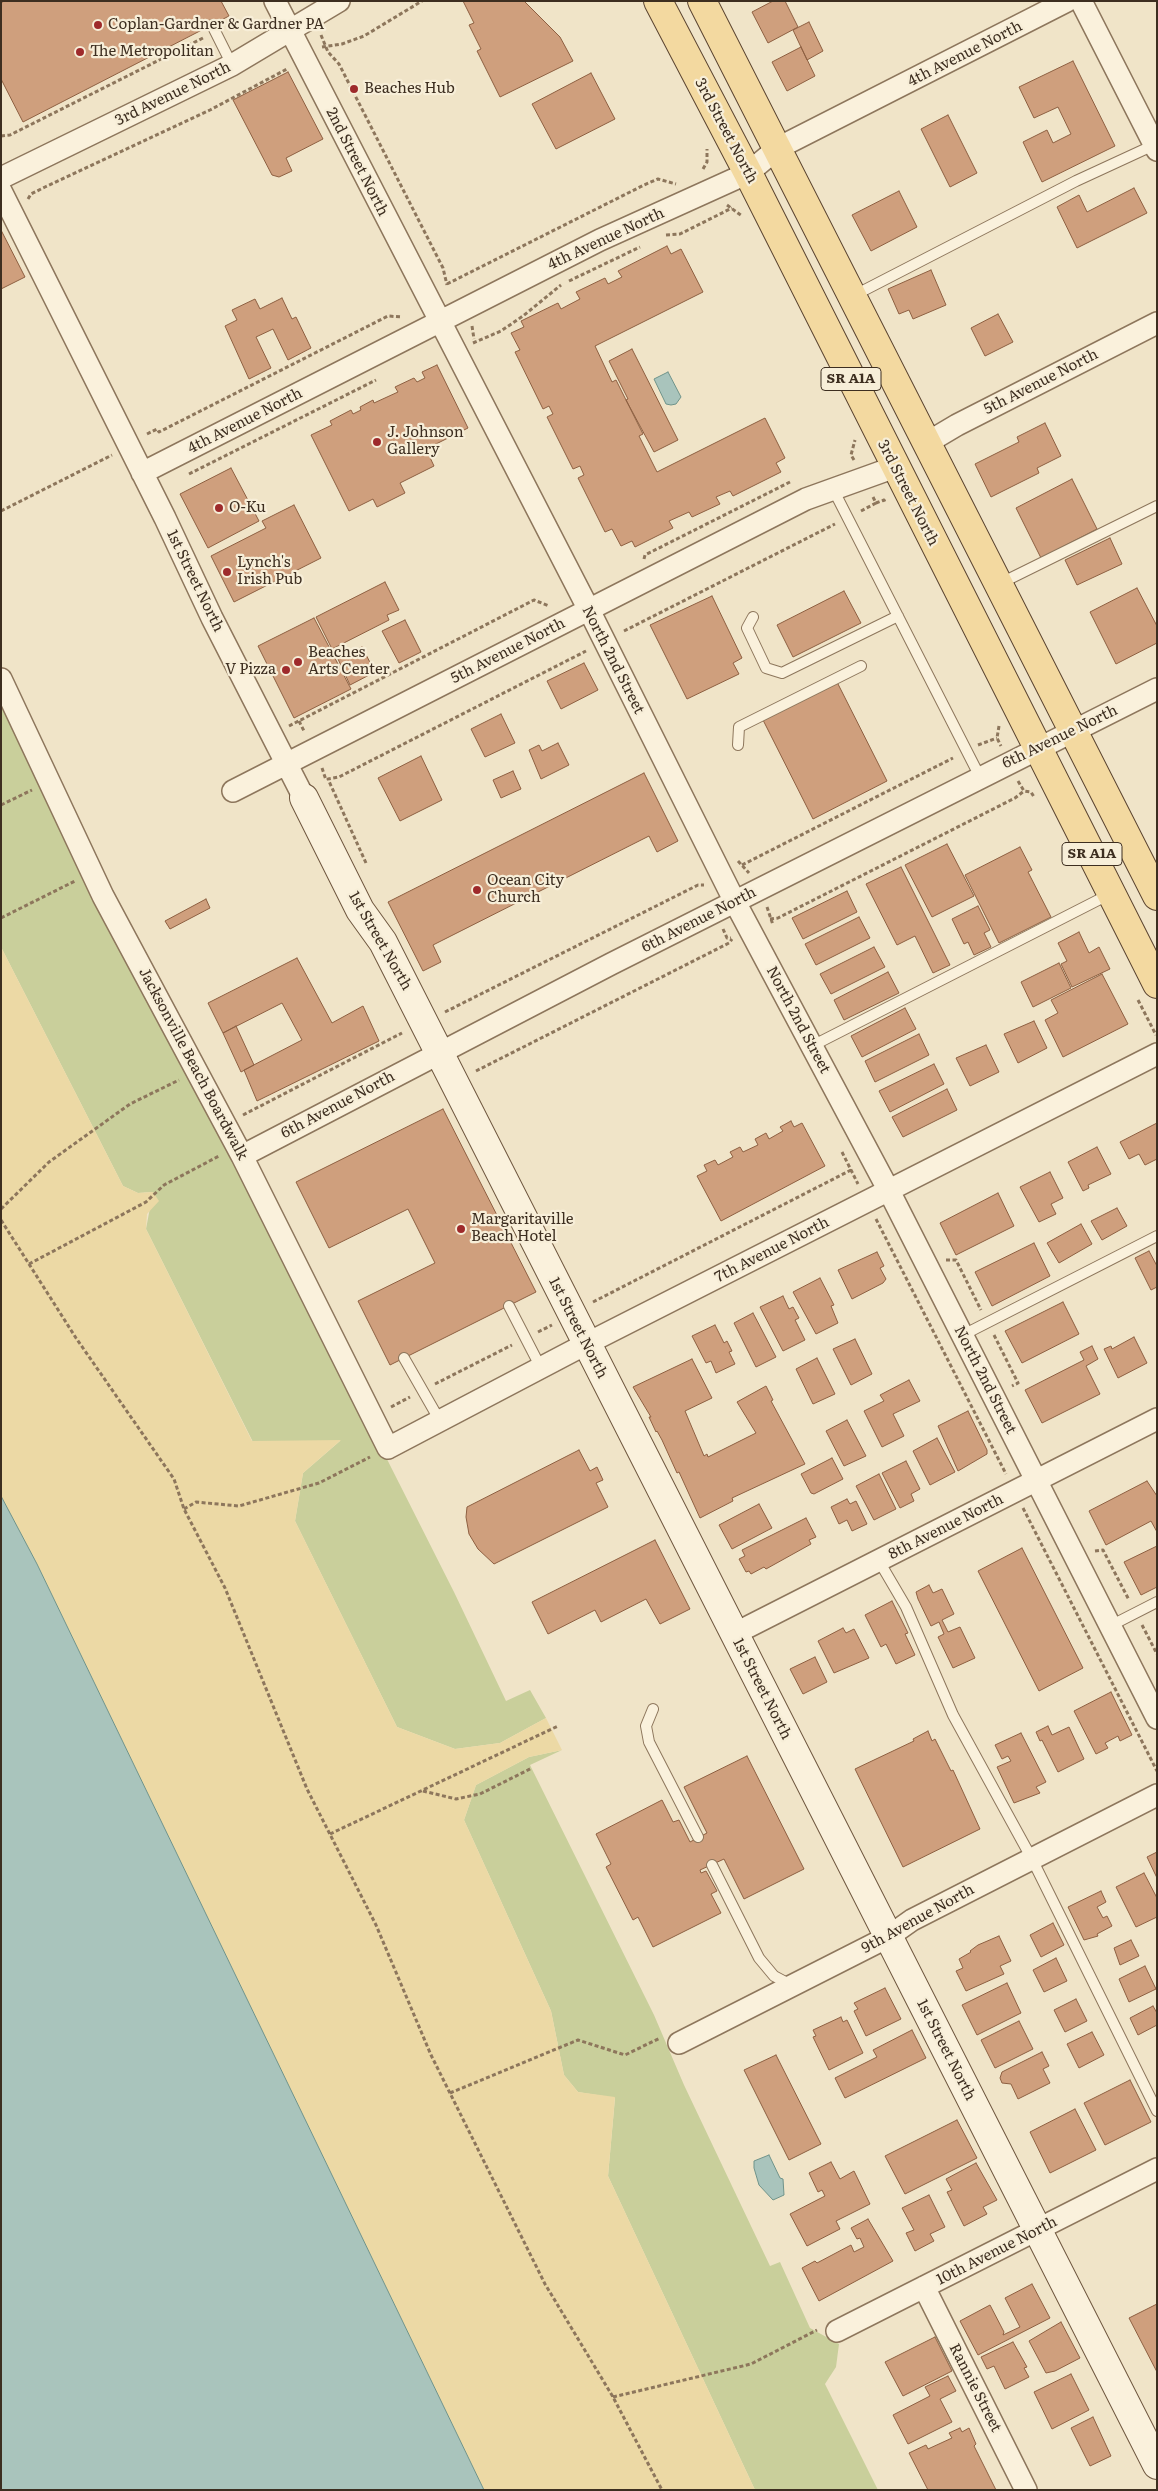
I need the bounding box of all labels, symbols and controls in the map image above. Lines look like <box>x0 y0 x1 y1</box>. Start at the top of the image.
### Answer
place label: Coplan-Gardner & Gardner PA <box>108 16 324 34</box>
street label: 4th Avenue North <box>905 17 1025 91</box>
marker: Coplan-Gardner & Gardner PA <box>92 19 104 31</box>
place label: The Metropolitan <box>90 43 214 61</box>
marker: The Metropolitan <box>74 46 86 58</box>
street label: 3rd Avenue North <box>112 58 234 130</box>
street label: 3rd Street North <box>691 75 761 187</box>
place label: Beaches Hub <box>364 80 455 98</box>
marker: Beaches Hub <box>348 83 360 95</box>
street label: 2nd Street North <box>322 105 392 219</box>
street label: 4th Avenue North <box>545 204 667 274</box>
street label: 5th Avenue North <box>981 345 1101 419</box>
road number: SR A1A <box>821 368 881 390</box>
street label: 4th Avenue North <box>185 384 305 458</box>
place label: J. Johnson Gallery <box>387 424 464 459</box>
marker: J. Johnson Gallery <box>371 436 383 448</box>
street label: 3rd Street North <box>873 437 943 549</box>
place label: O-Ku <box>229 499 266 517</box>
marker: O-Ku <box>213 502 225 514</box>
street label: 1st Street North <box>163 527 227 635</box>
place label: Lynch's Irish Pub <box>237 554 302 589</box>
marker: Lynch's Irish Pub <box>221 566 233 578</box>
street label: North 2nd Street <box>578 603 648 717</box>
street label: 5th Avenue North <box>448 614 568 688</box>
place label: Beaches Arts Center <box>308 644 390 679</box>
marker: Beaches Arts Center <box>292 656 304 668</box>
place label: V Pizza <box>225 661 276 679</box>
marker: V Pizza <box>280 664 292 676</box>
street label: 6th Avenue North <box>999 701 1121 773</box>
road number: SR A1A <box>1062 842 1122 866</box>
place label: Ocean City Church <box>487 872 564 907</box>
street label: 6th Avenue North <box>639 883 759 957</box>
marker: Ocean City Church <box>471 884 483 896</box>
street label: 1st Street North <box>344 888 416 994</box>
street label: North 2nd Street <box>762 963 834 1077</box>
street label: Jacksonville Beach Boardwalk <box>135 965 251 1163</box>
street label: 6th Avenue North <box>278 1067 398 1143</box>
place label: Margaritaville Beach Hotel <box>471 1211 574 1246</box>
street label: 7th Avenue North <box>712 1213 832 1287</box>
marker: Margaritaville Beach Hotel <box>455 1223 467 1235</box>
street label: 1st Street North <box>545 1274 611 1382</box>
street label: North 2nd Street <box>950 1323 1020 1437</box>
street label: 8th Avenue North <box>886 1490 1006 1564</box>
street label: 1st Street North <box>729 1635 795 1743</box>
street label: 9th Avenue North <box>859 1881 977 1957</box>
street label: 1st Street North <box>913 1996 979 2104</box>
street label: 10th Avenue North <box>934 2213 1060 2289</box>
street label: Rannie Street <box>945 2341 1005 2435</box>

